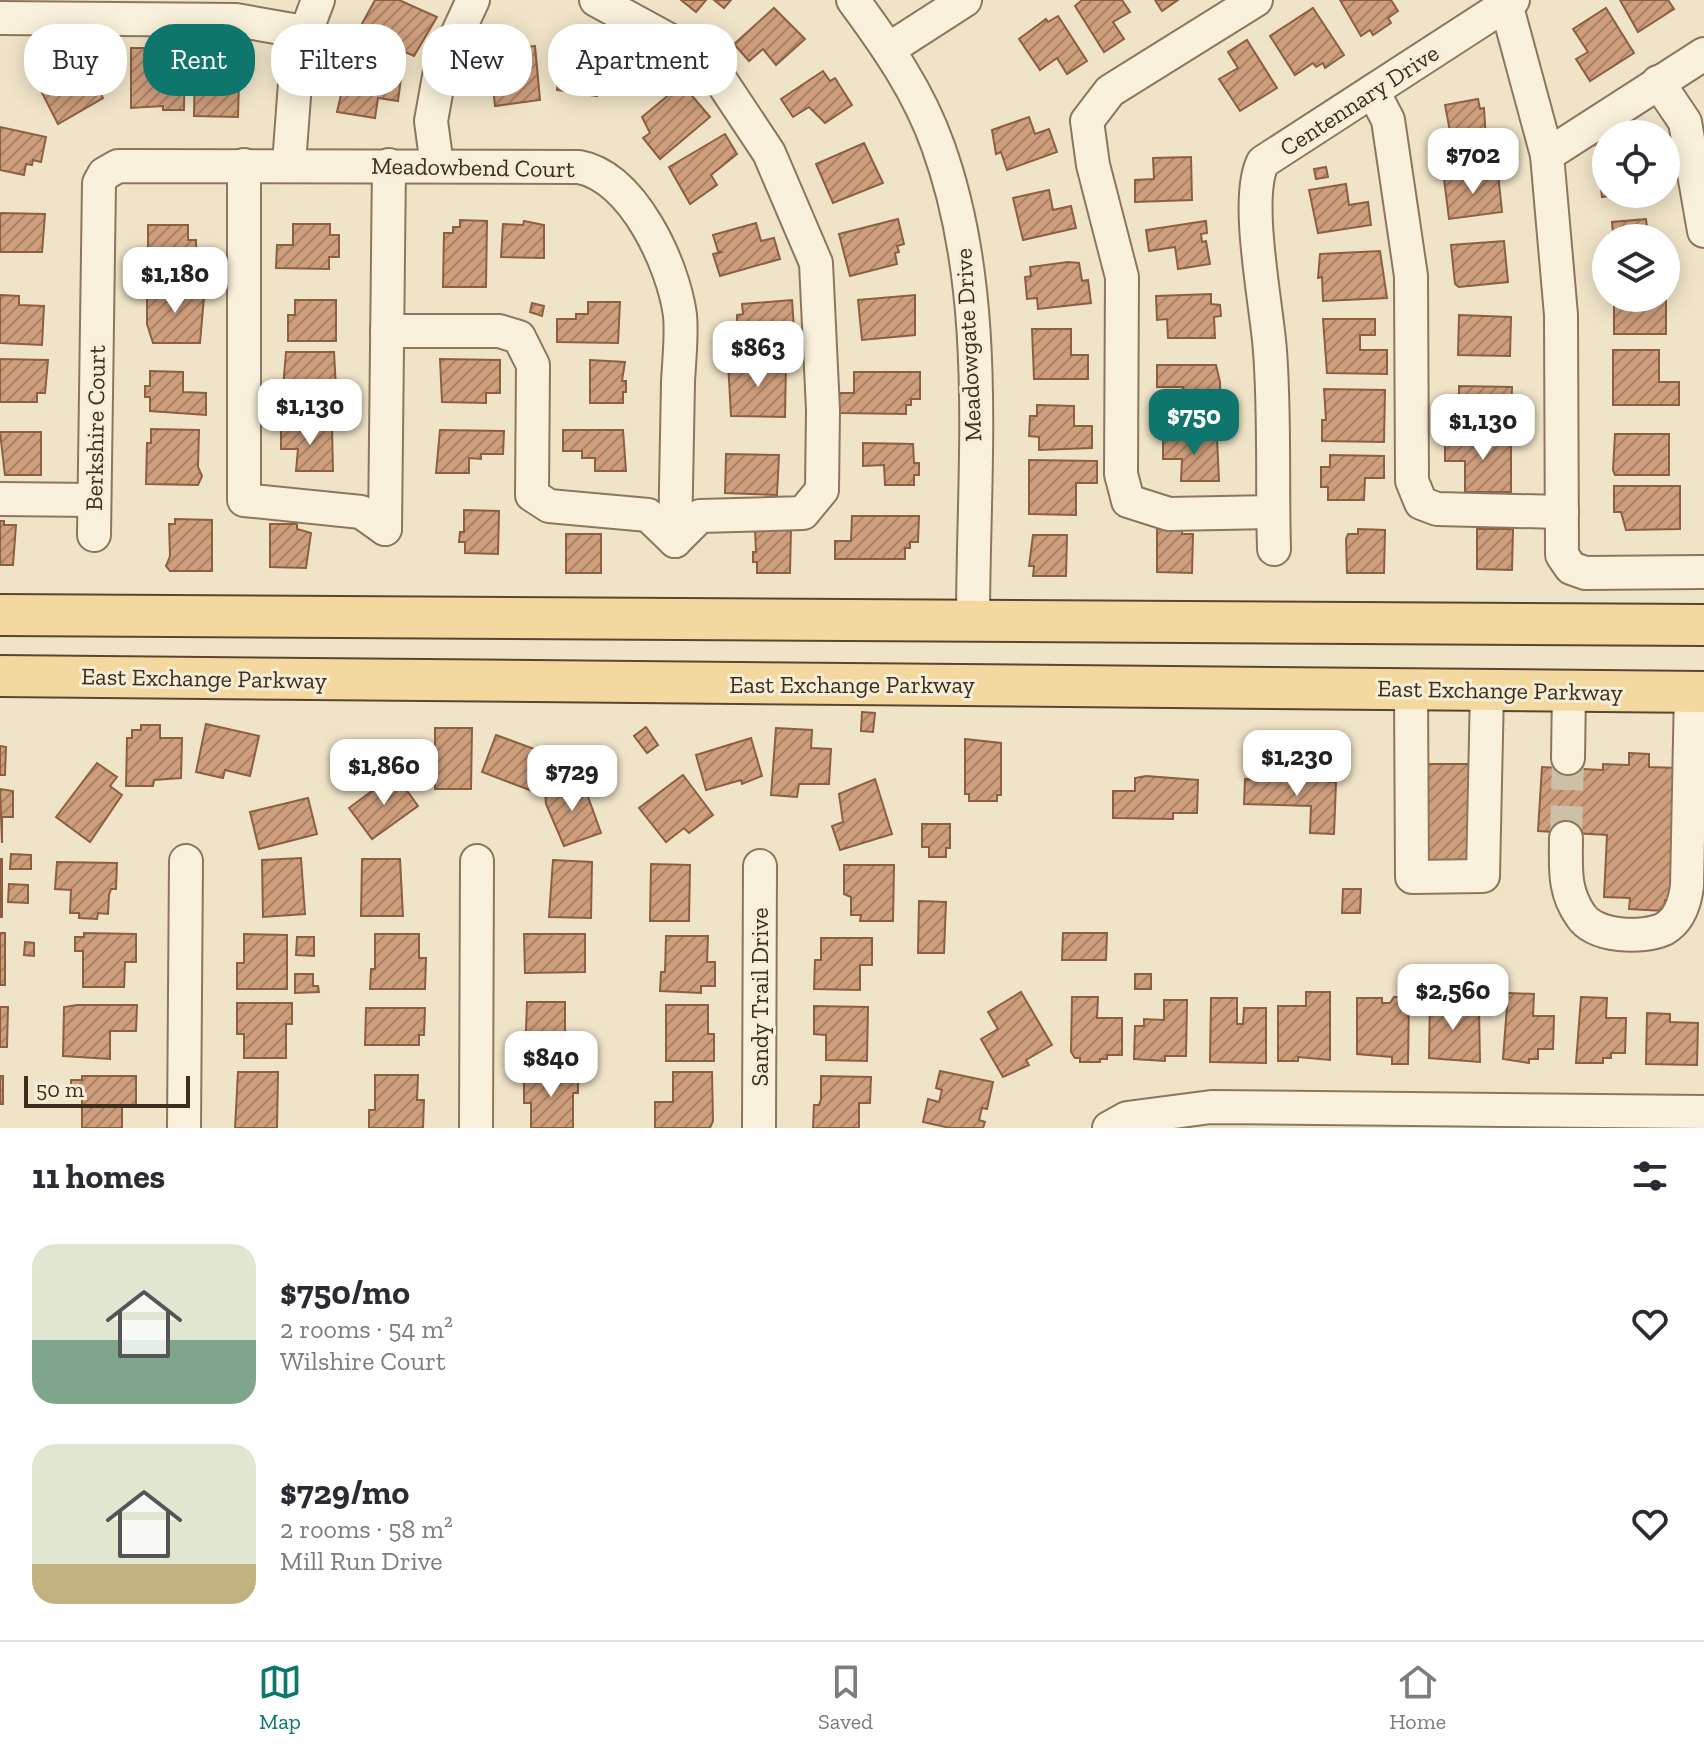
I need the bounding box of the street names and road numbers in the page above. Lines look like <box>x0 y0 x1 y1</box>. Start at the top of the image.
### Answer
street label: Centennary Drive <box>1274 38 1444 162</box>
street label: Meadowbend Court <box>371 151 575 183</box>
street label: Meadowgate Drive <box>948 248 988 442</box>
street label: Berkshire Court <box>79 345 111 511</box>
street label: East Exchange Parkway <box>81 661 328 695</box>
street label: East Exchange Parkway <box>729 670 976 699</box>
street label: East Exchange Parkway <box>1377 673 1624 707</box>
street label: Sandy Trail Drive <box>745 907 774 1087</box>

